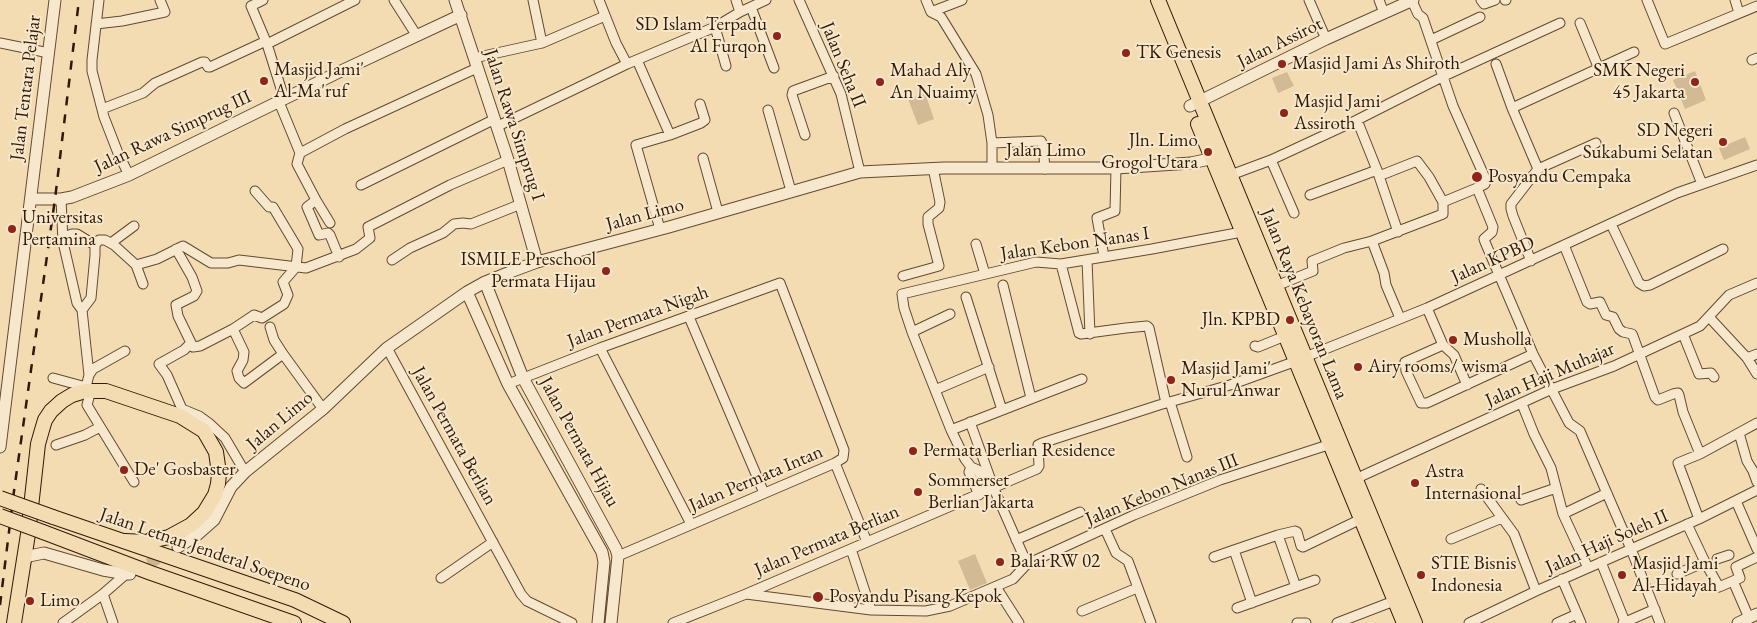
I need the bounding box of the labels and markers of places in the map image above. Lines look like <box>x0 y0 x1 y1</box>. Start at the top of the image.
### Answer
place label: SD Islam Terpadu Al Furqon <box>636 14 767 58</box>
marker: SD Islam Terpadu Al Furqon <box>771 30 783 42</box>
place label: TK Genesis <box>1136 42 1221 64</box>
marker: TK Genesis <box>1120 47 1132 59</box>
place label: Masjid Jami As Shiroth <box>1292 53 1460 75</box>
marker: Masjid Jami As Shiroth <box>1276 58 1288 70</box>
place label: Masjid Jami' Al-Ma'ruf <box>274 59 364 103</box>
place label: Mahad Aly An Nuaimy <box>890 60 977 104</box>
place label: SMK Negeri 45 Jakarta <box>1593 60 1685 104</box>
marker: Masjid Jami' Al-Ma'ruf <box>258 75 270 87</box>
marker: Mahad Aly An Nuaimy <box>874 76 886 88</box>
marker: SMK Negeri 45 Jakarta <box>1689 76 1701 88</box>
place label: Masjid Jami Assiroth <box>1294 91 1380 135</box>
marker: Masjid Jami Assiroth <box>1278 107 1290 119</box>
place label: SD Negeri Sukabumi Selatan <box>1583 120 1713 164</box>
place label: Jln. Limo Grogol Utara <box>1101 130 1198 174</box>
marker: SD Negeri Sukabumi Selatan <box>1717 136 1729 148</box>
marker: Jln. Limo Grogol Utara <box>1202 146 1214 158</box>
place label: Posyandu Cempaka <box>1488 166 1631 188</box>
marker: Posyandu Cempaka <box>1470 170 1484 184</box>
place label: Universitas Pertamina <box>22 207 103 251</box>
marker: Universitas Pertamina <box>6 223 18 235</box>
place label: ISMILE Preschool Permata Hijau <box>461 249 596 293</box>
marker: ISMILE Preschool Permata Hijau <box>600 265 612 277</box>
place label: Jln. KPBD <box>1202 309 1280 331</box>
marker: Jln. KPBD <box>1284 314 1296 326</box>
place label: Musholla <box>1463 329 1532 351</box>
marker: Musholla <box>1447 334 1459 346</box>
place label: Airy rooms/ wisma <box>1368 356 1508 378</box>
place label: Masjid Jami' Nurul Anwar <box>1181 358 1280 402</box>
marker: Airy rooms/ wisma <box>1352 361 1364 373</box>
marker: Masjid Jami' Nurul Anwar <box>1165 374 1177 386</box>
place label: Permata Berlian Residence <box>923 440 1115 462</box>
marker: Permata Berlian Residence <box>907 445 919 457</box>
place label: De' Gosbaster <box>134 459 236 481</box>
place label: Astra Internasional <box>1425 461 1521 505</box>
marker: De' Gosbaster <box>118 464 130 476</box>
place label: Sommerset Berlian Jakarta <box>928 470 1034 514</box>
marker: Astra Internasional <box>1409 477 1421 489</box>
marker: Sommerset Berlian Jakarta <box>912 486 924 498</box>
place label: Balai RW 02 <box>1010 551 1100 573</box>
place label: STIE Bisnis Indonesia <box>1431 553 1516 597</box>
place label: Masjid Jami Al-Hidayah <box>1632 553 1718 597</box>
marker: Balai RW 02 <box>994 556 1006 568</box>
marker: STIE Bisnis Indonesia <box>1415 569 1427 581</box>
marker: Masjid Jami Al-Hidayah <box>1616 569 1628 581</box>
place label: Posyandu Pisang Kepok <box>829 586 1002 608</box>
place label: Limo <box>40 590 80 612</box>
marker: Posyandu Pisang Kepok <box>811 590 825 604</box>
marker: Limo <box>24 595 36 607</box>

